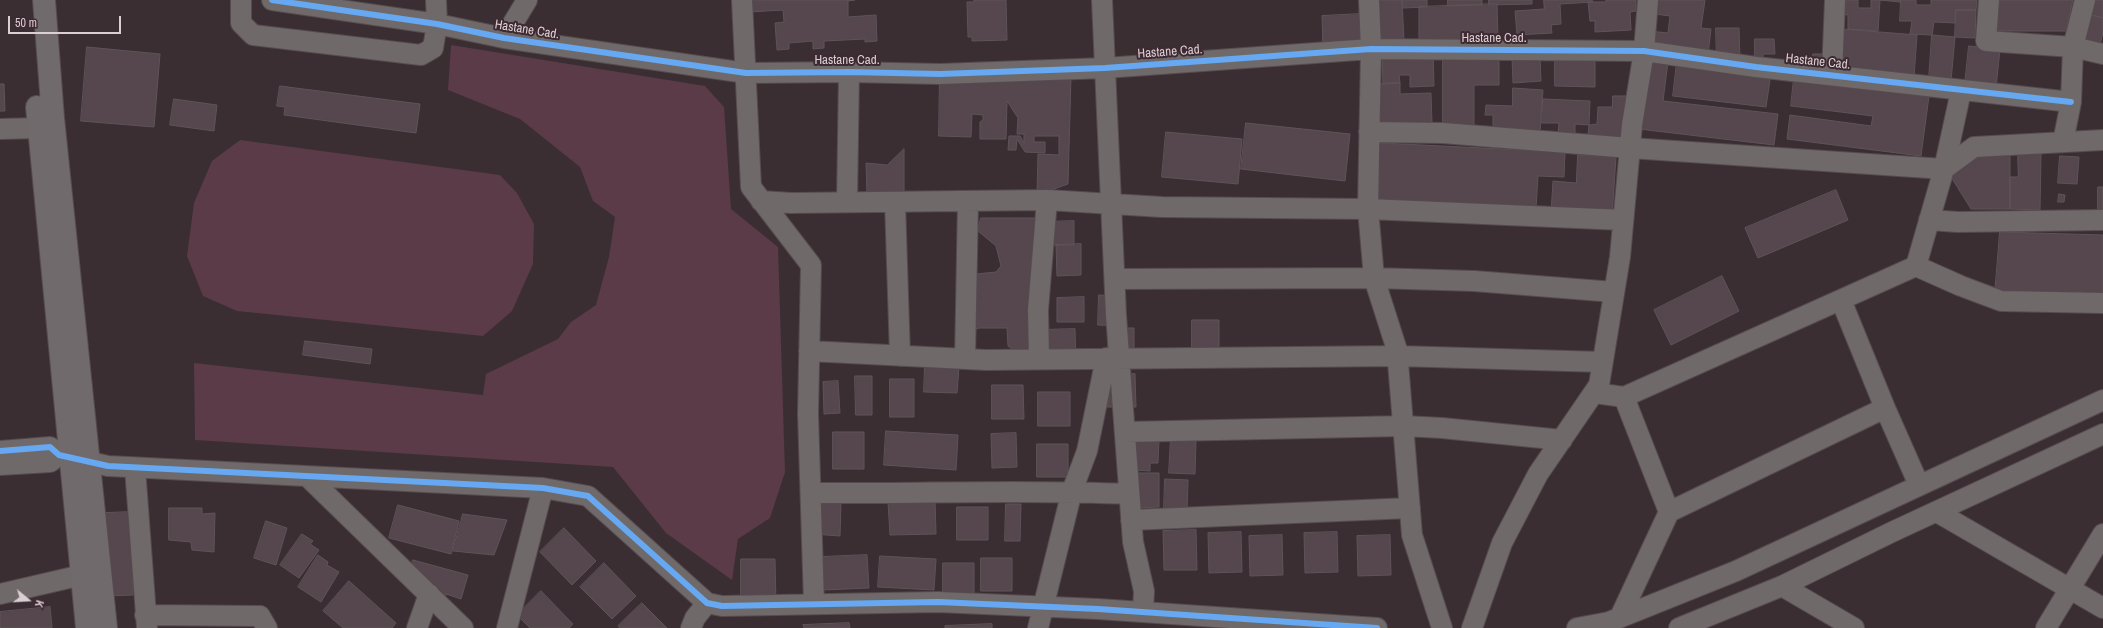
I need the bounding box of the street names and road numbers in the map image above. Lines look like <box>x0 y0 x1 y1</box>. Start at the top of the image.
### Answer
street label: Hastane Cad. <box>494 17 560 43</box>
street label: Hastane Cad. <box>1461 31 1527 47</box>
street label: Hastane Cad. <box>1137 42 1203 62</box>
street label: Hastane Cad. <box>1785 51 1851 73</box>
street label: Hastane Cad. <box>814 53 880 69</box>

